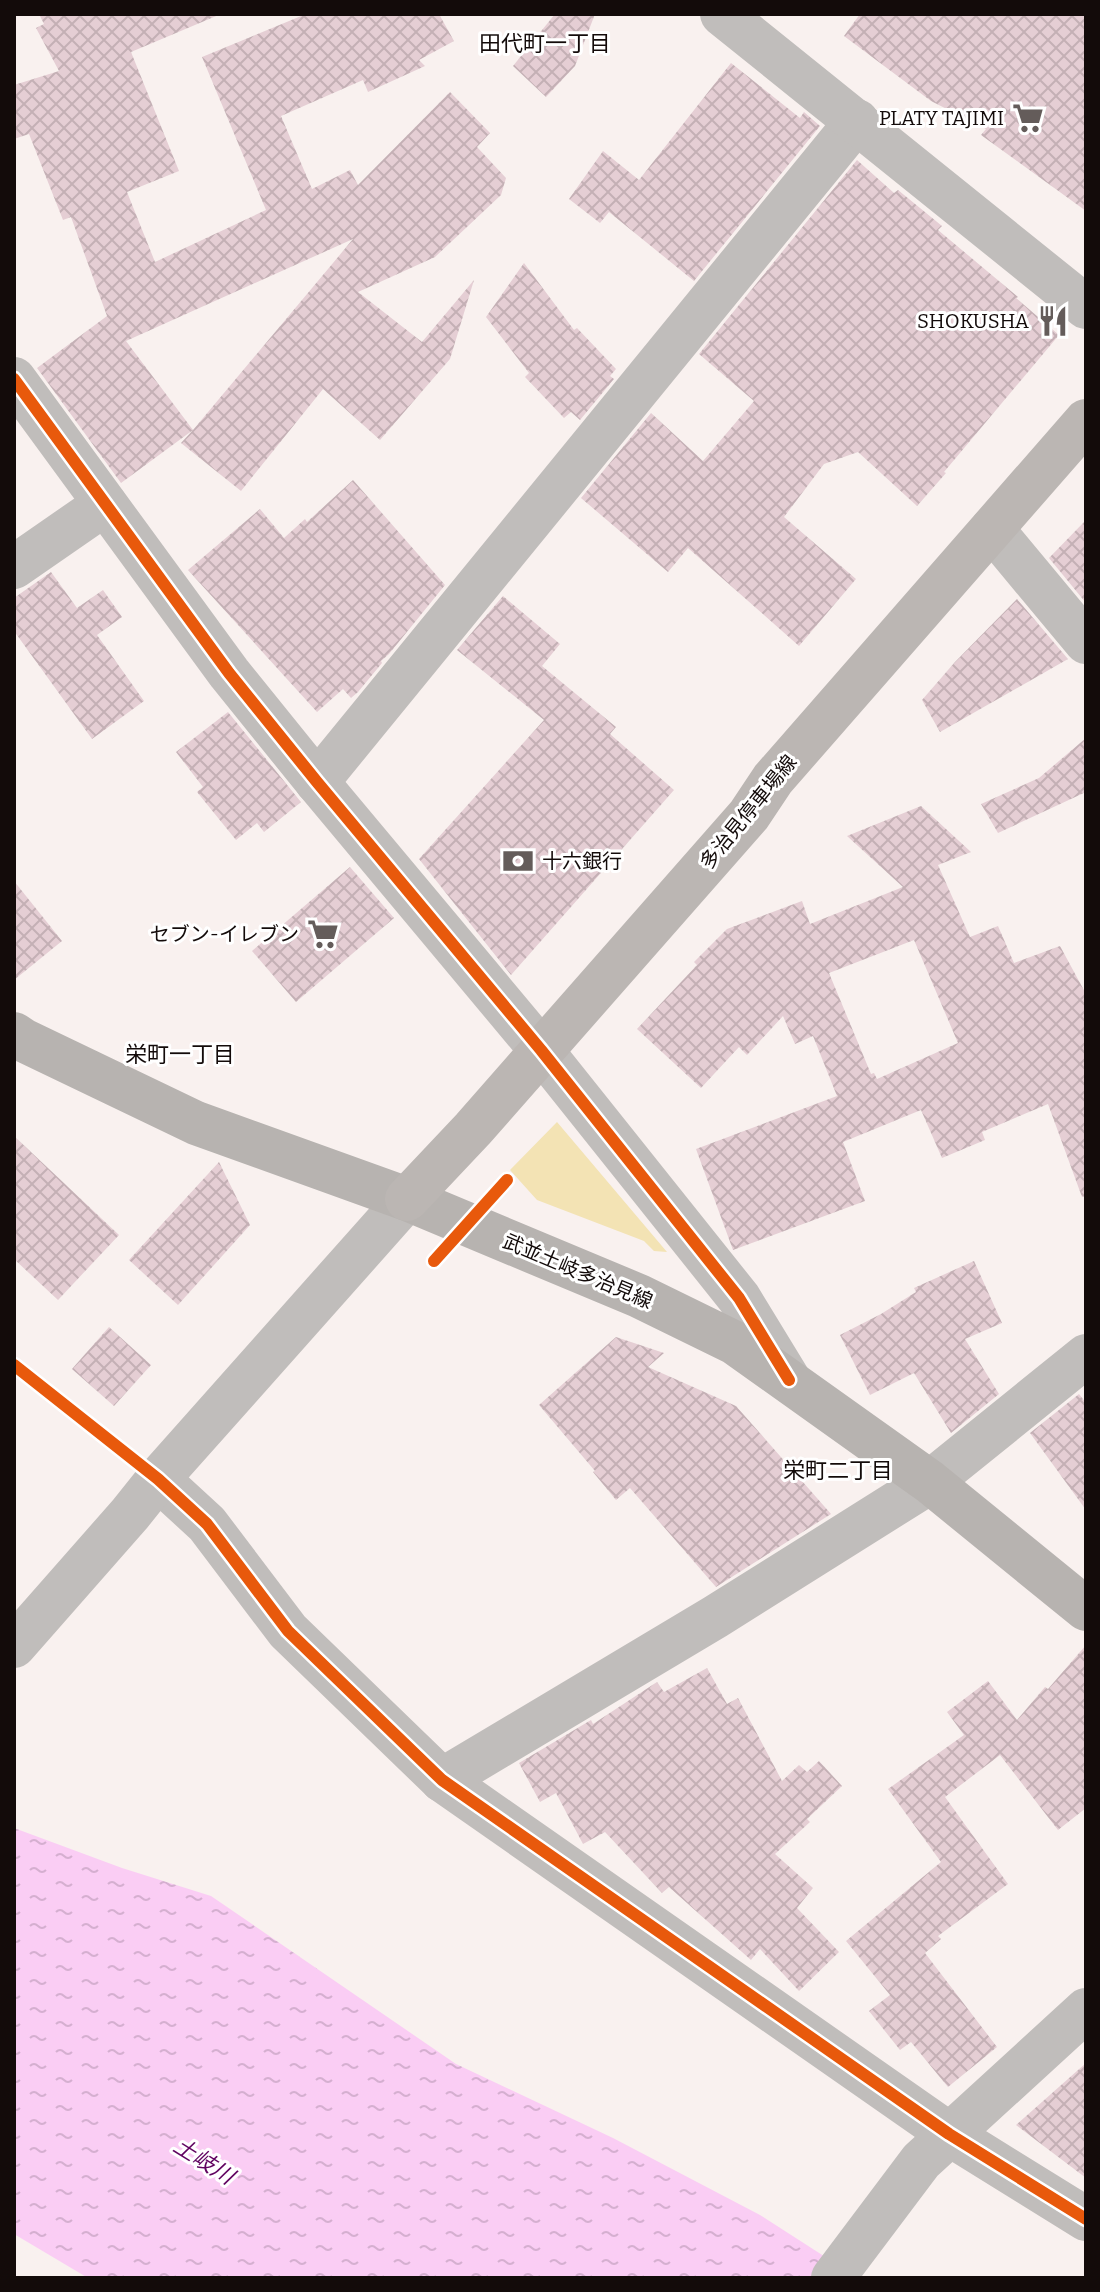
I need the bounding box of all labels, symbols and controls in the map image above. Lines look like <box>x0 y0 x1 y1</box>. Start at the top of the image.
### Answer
district label: 田代町一丁目 <box>479 30 611 57</box>
supermarket icon: PLATY TAJIMI <box>1011 101 1045 135</box>
place label: PLATY TAJIMI <box>879 106 1004 130</box>
restaurant icon: SHOKUSHA <box>1036 304 1070 338</box>
place label: SHOKUSHA <box>917 309 1030 333</box>
street label: 多治見停車場線 <box>695 750 801 874</box>
bank icon: 十六銀行 <box>501 844 535 878</box>
place label: 十六銀行 <box>542 849 622 873</box>
supermarket icon: セブン-イレブン <box>306 917 340 951</box>
place label: セブン-イレブン <box>150 922 299 946</box>
district label: 栄町一丁目 <box>125 1041 235 1068</box>
street label: 武並土岐多治見線 <box>500 1229 656 1313</box>
district label: 栄町二丁目 <box>783 1457 893 1484</box>
water label: 土岐川 <box>169 2132 241 2191</box>

